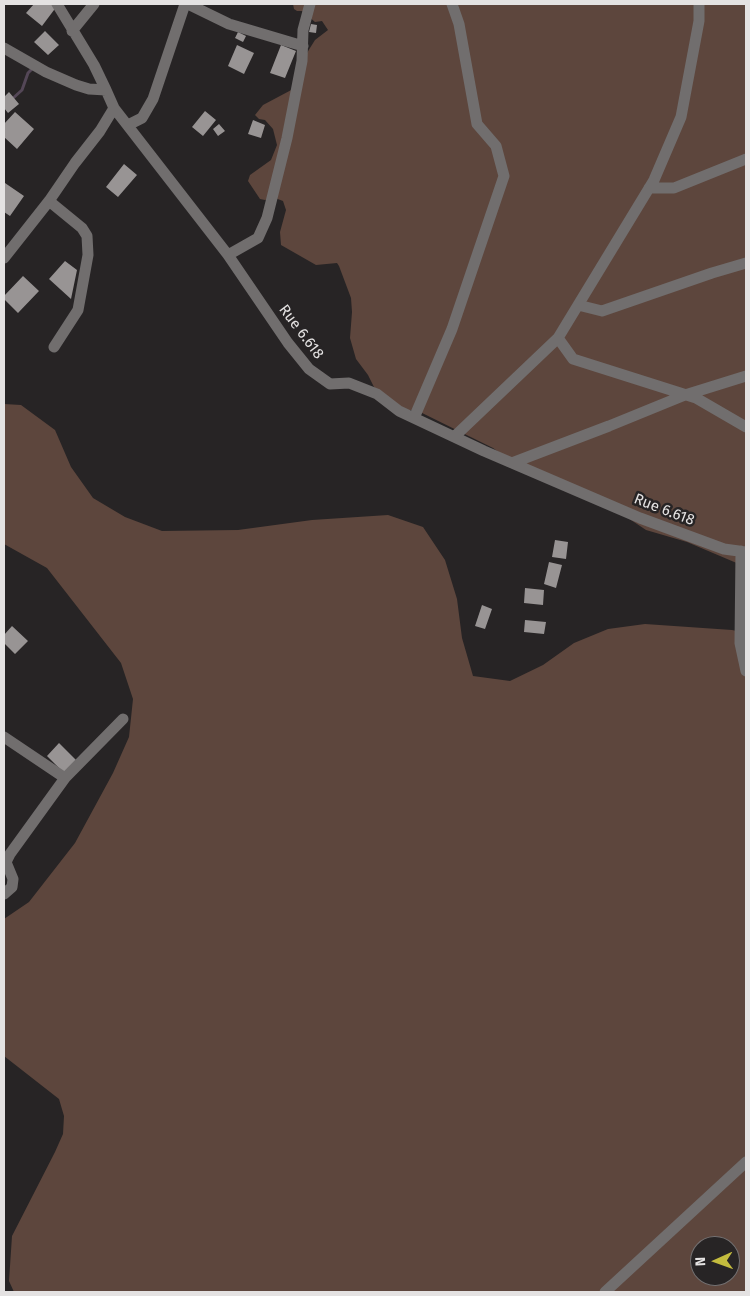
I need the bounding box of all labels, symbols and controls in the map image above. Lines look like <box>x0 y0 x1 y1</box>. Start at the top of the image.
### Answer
street label: Rue 6.618 <box>275 301 327 363</box>
street label: Rue 6.618 <box>631 490 697 530</box>
north arrow <box>690 1236 740 1286</box>
text: N <box>692 1257 709 1266</box>

